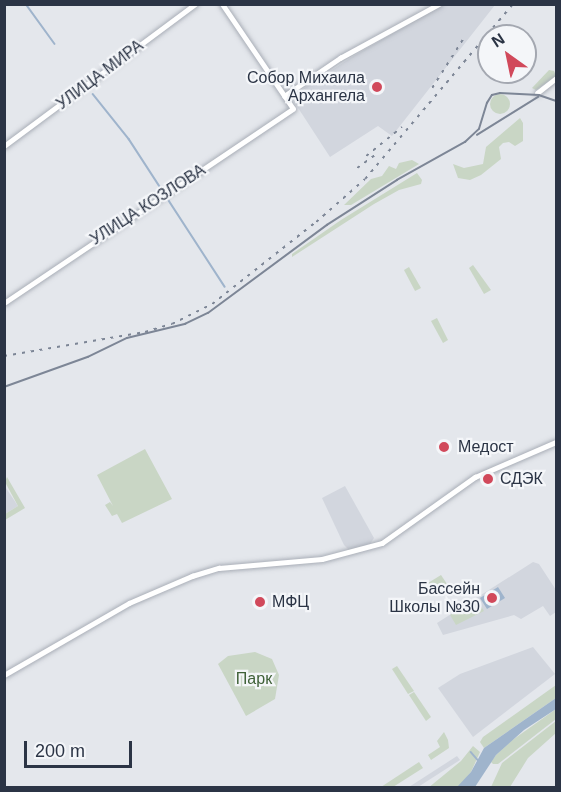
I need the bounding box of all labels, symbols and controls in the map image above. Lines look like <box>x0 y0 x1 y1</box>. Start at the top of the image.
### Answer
north arrow <box>477 24 537 84</box>
text: N <box>489 30 507 50</box>
street label: УЛИЦА МИРА <box>53 36 147 114</box>
place label: Собор Михаила Архангела <box>247 68 365 106</box>
marker: Собор Михаила Архангела <box>370 80 384 94</box>
street label: УЛИЦА КОЗЛОВА <box>87 161 209 249</box>
place label: Медост <box>458 437 514 457</box>
marker: Медост <box>435 438 453 456</box>
place label: СДЭК <box>500 469 543 489</box>
marker: СДЭК <box>481 472 495 486</box>
place label: Бассейн Школы №30 <box>389 579 480 617</box>
marker: Бассейн Школы №30 <box>485 591 499 605</box>
place label: МФЦ <box>272 592 309 612</box>
marker: МФЦ <box>253 595 267 609</box>
park label: Парк <box>236 669 272 689</box>
scale bar <box>27 729 135 767</box>
text: 200 m <box>35 741 85 761</box>

